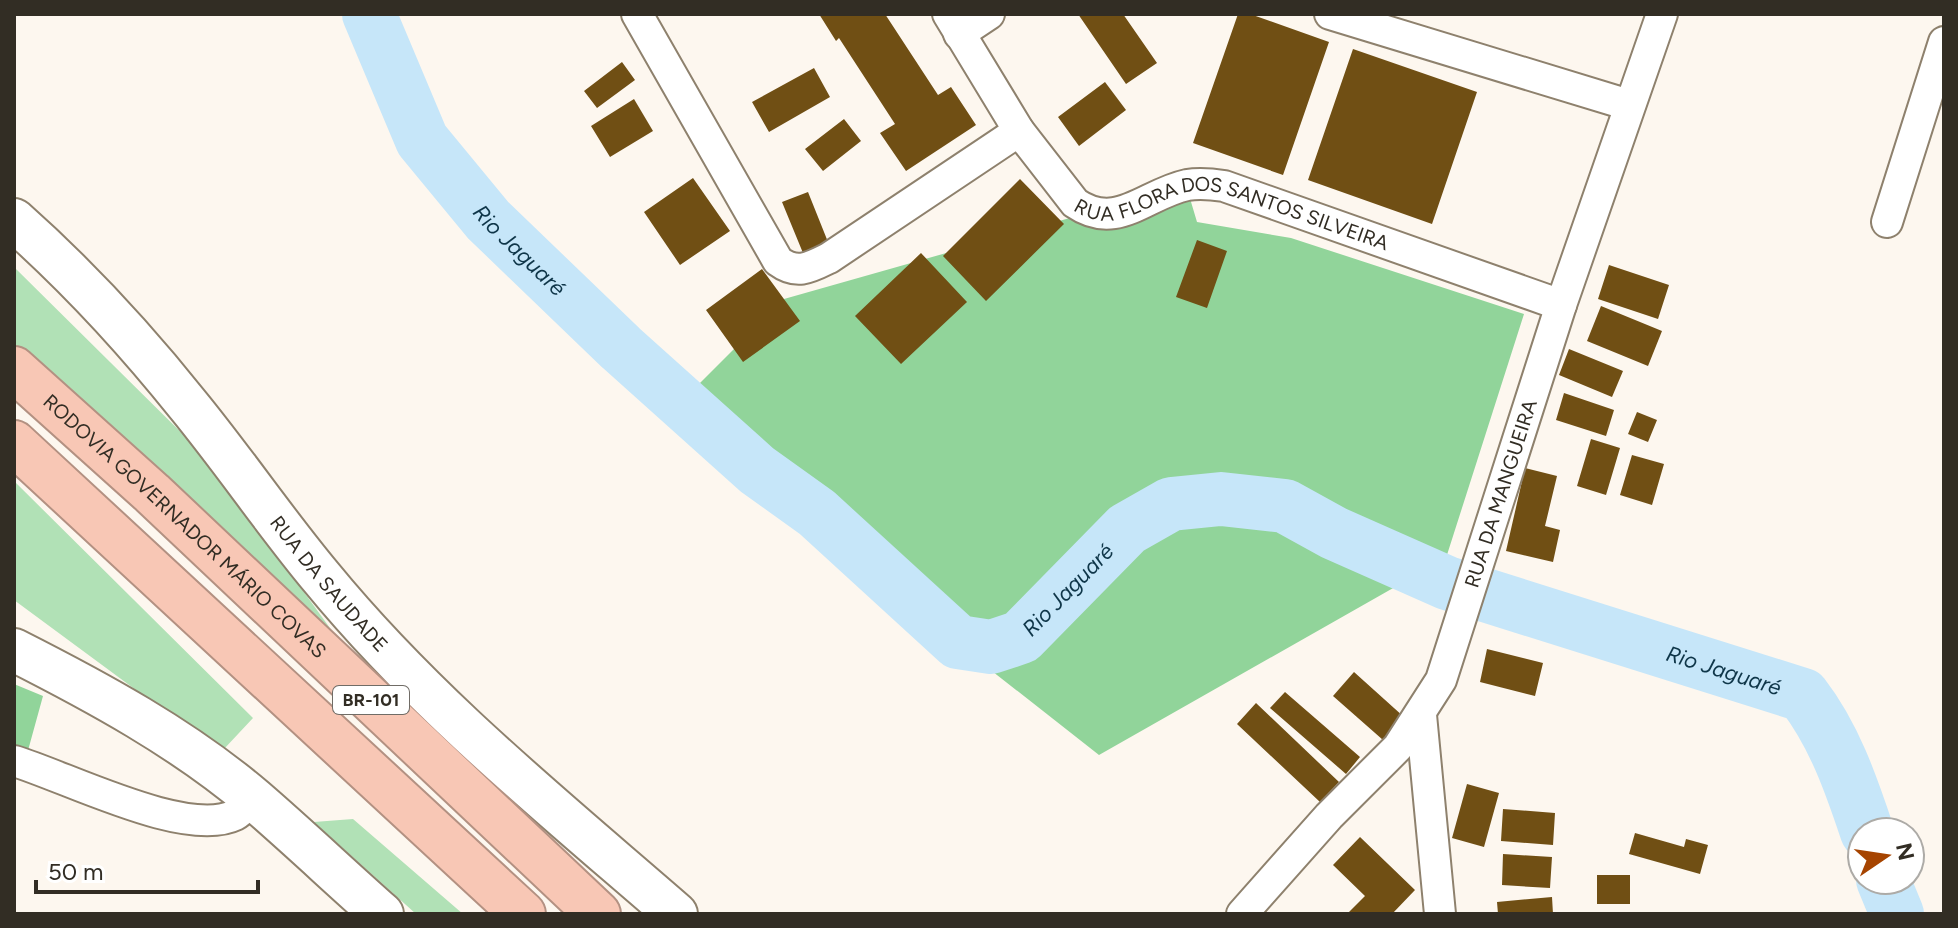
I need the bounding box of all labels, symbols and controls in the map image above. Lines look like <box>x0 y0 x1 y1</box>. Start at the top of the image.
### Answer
street label: RUA FLORA DOS SANTOS SILVEIRA <box>1070 172 1392 255</box>
water label: Rio Jaguaré <box>467 199 571 302</box>
street label: RODOVIA GOVERNADOR MÁRIO COVAS <box>38 389 331 663</box>
street label: RUA DA MANGUEIRA <box>1459 396 1542 591</box>
street label: RUA DA SAUDADE <box>265 511 393 657</box>
water label: Rio Jaguaré <box>1017 538 1119 642</box>
water label: Rio Jaguaré <box>1663 640 1785 701</box>
road number: BR-101 <box>333 686 409 714</box>
north arrow <box>1846 816 1926 896</box>
text: N <box>1890 840 1920 863</box>
scale bar <box>36 844 258 894</box>
text: 50 m <box>48 857 104 886</box>

